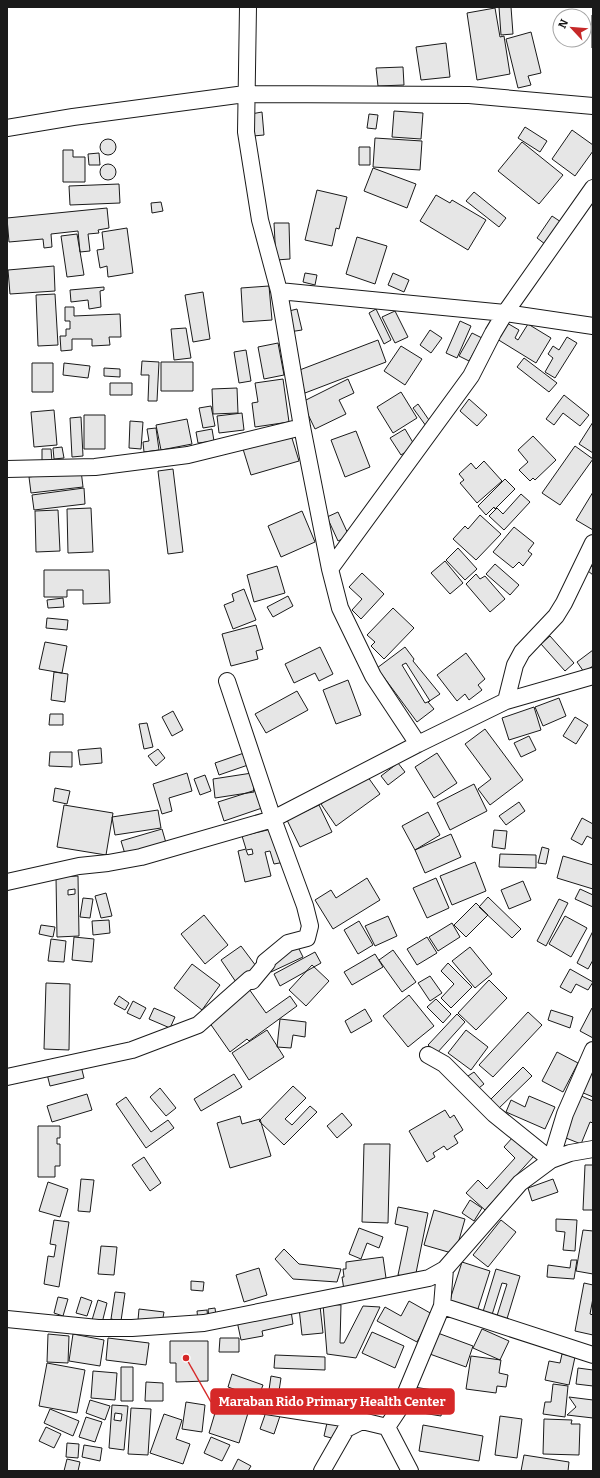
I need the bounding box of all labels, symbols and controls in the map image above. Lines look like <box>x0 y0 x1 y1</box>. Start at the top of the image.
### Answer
north arrow <box>552 8 592 48</box>
text: N <box>556 17 571 31</box>
callout: Maraban Rido Primary Health Center <box>211 1389 454 1414</box>
text: Maraban Rido Primary Health Center <box>218 1394 446 1409</box>

